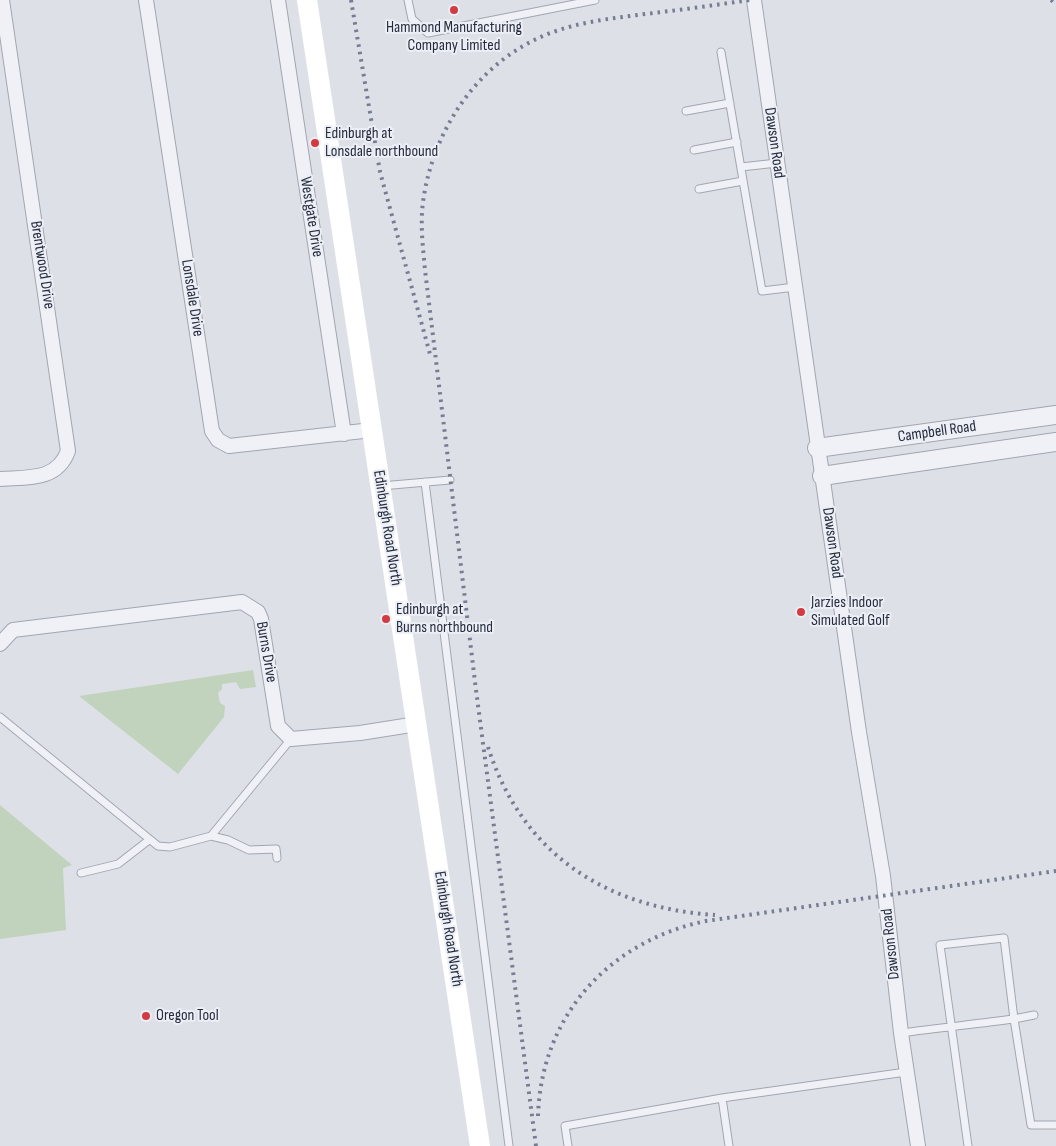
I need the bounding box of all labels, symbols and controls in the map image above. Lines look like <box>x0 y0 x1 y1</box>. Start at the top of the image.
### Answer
marker: Hammond Manufacturing Company Limited <box>448 4 460 16</box>
place label: Hammond Manufacturing Company Limited <box>386 18 522 56</box>
street label: Dawson Road <box>760 106 788 180</box>
place label: Edinburgh at Lonsdale northbound <box>325 124 438 162</box>
marker: Edinburgh at Lonsdale northbound <box>309 137 321 149</box>
street label: Westgate Drive <box>295 175 327 259</box>
street label: Brentwood Drive <box>26 220 58 310</box>
street label: Lonsdale Drive <box>176 258 208 338</box>
street label: Campbell Road <box>897 417 977 447</box>
street label: Edinburgh Road North <box>368 469 406 587</box>
street label: Dawson Road <box>818 506 846 580</box>
place label: Jarzies Indoor Simulated Golf <box>811 593 890 631</box>
place label: Edinburgh at Burns northbound <box>396 600 493 638</box>
marker: Jarzies Indoor Simulated Golf <box>795 606 807 618</box>
marker: Edinburgh at Burns northbound <box>380 613 392 625</box>
street label: Burns Drive <box>251 620 281 684</box>
street label: Edinburgh Road North <box>429 870 467 988</box>
street label: Dawson Road <box>878 908 904 980</box>
place label: Oregon Tool <box>156 1006 219 1026</box>
marker: Oregon Tool <box>140 1010 152 1022</box>

